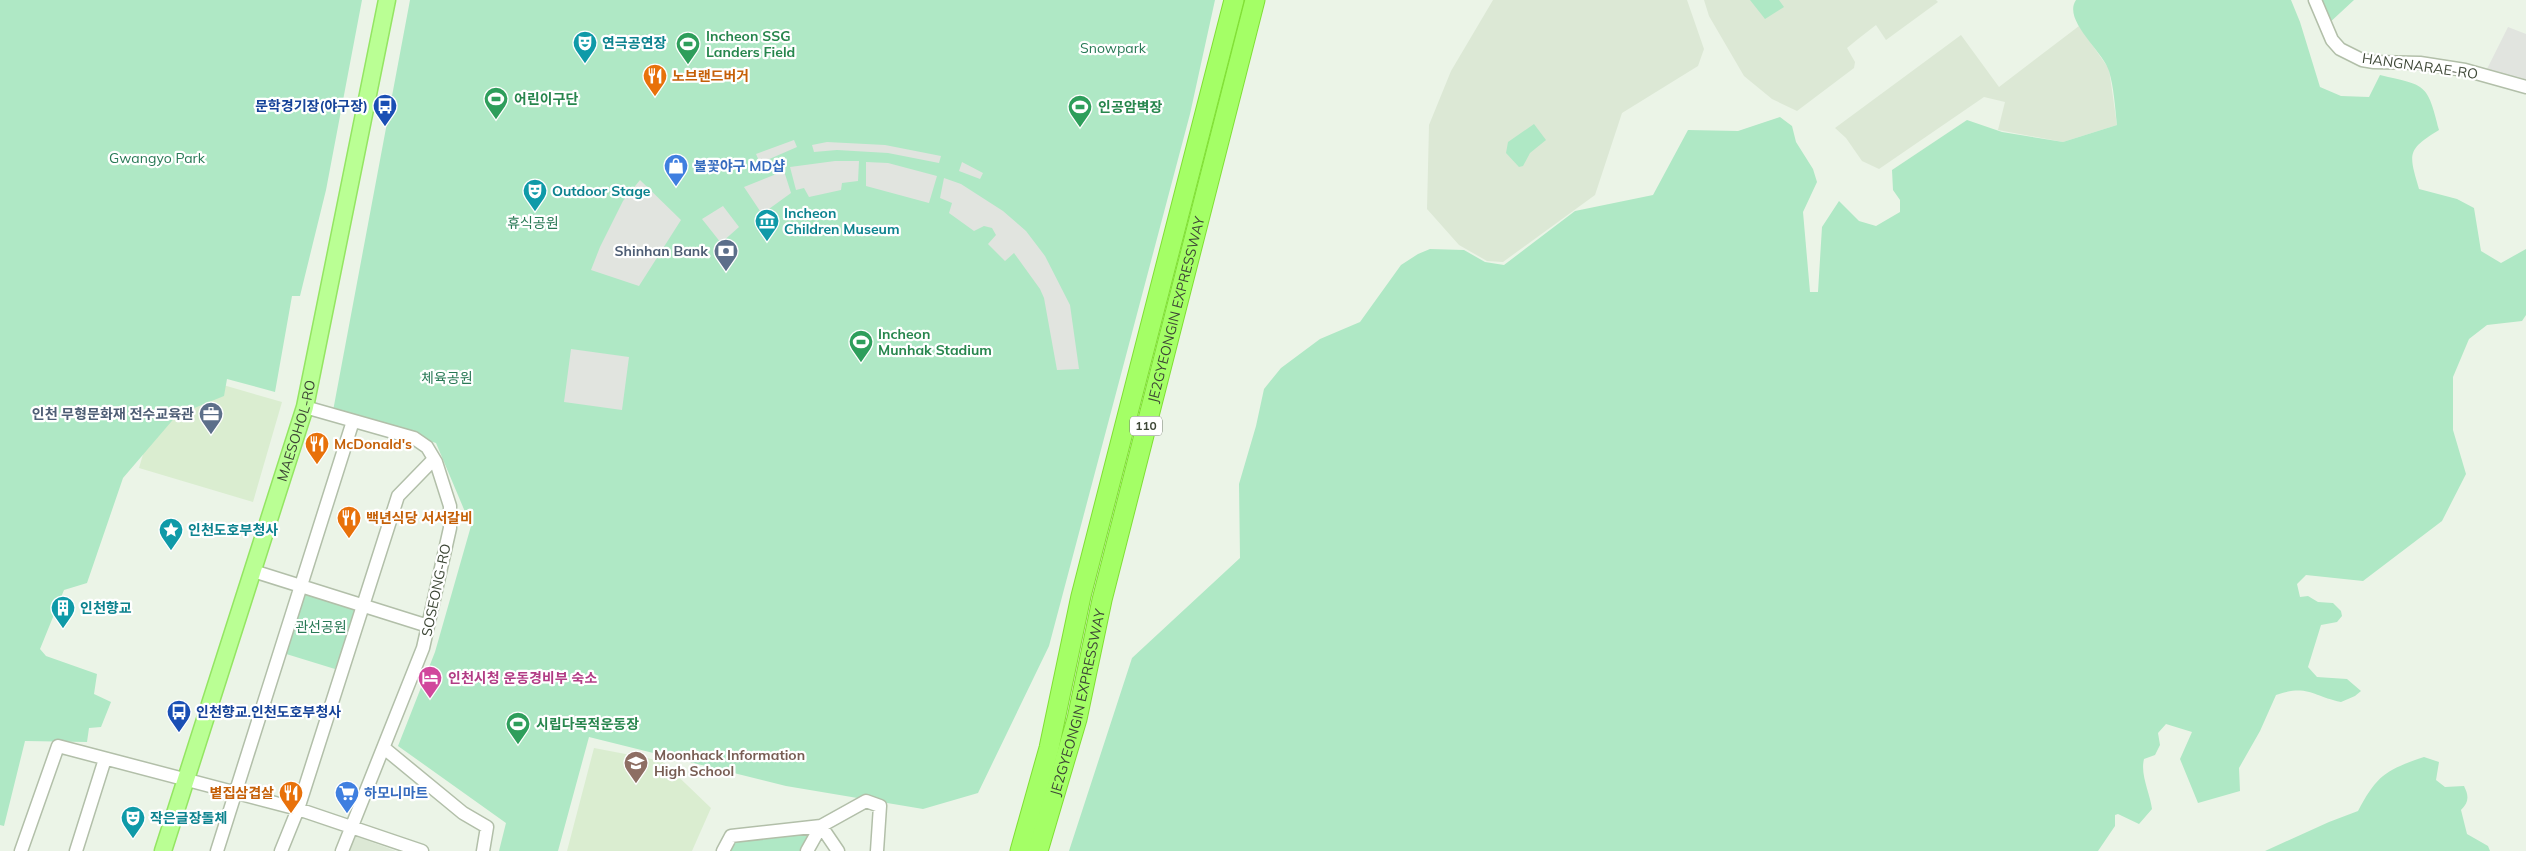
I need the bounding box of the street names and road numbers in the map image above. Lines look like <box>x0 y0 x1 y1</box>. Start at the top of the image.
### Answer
street label: HANGNARAE-RO <box>2361 49 2479 83</box>
street label: JE2GYEONGIN EXPRESSWAY <box>1144 214 1209 405</box>
street label: MAESOHOL-RO <box>273 378 319 484</box>
road number: 110 <box>1130 416 1162 436</box>
street label: SOSEONG-RO <box>417 542 455 638</box>
street label: JE2GYEONGIN EXPRESSWAY <box>1046 607 1109 798</box>

